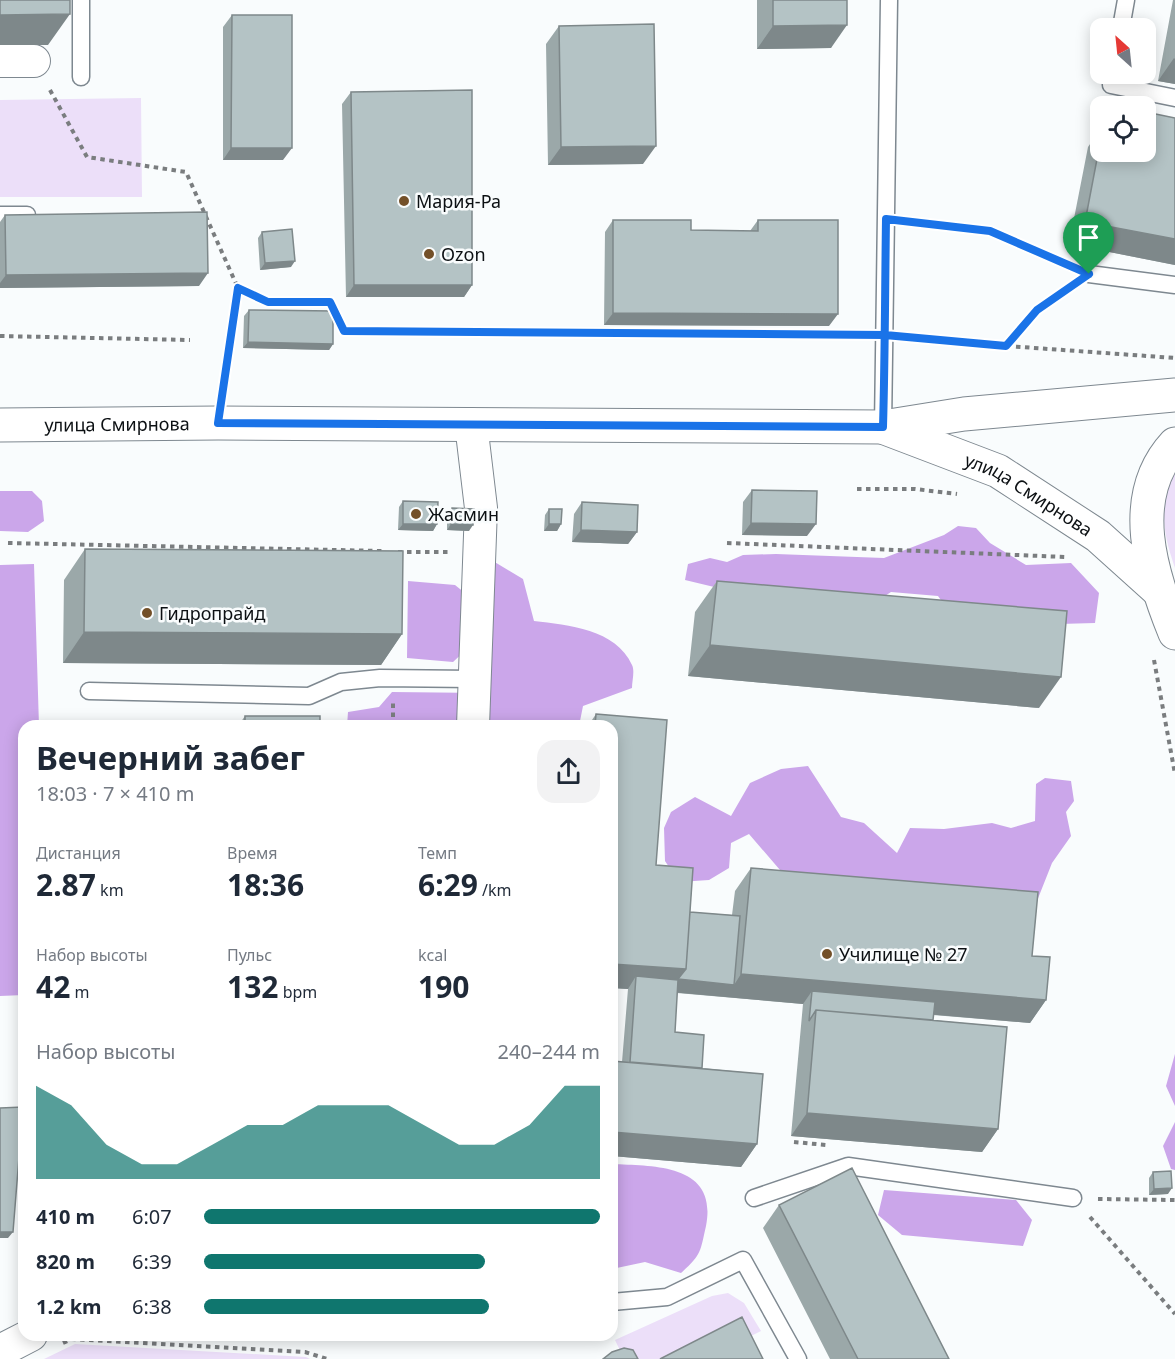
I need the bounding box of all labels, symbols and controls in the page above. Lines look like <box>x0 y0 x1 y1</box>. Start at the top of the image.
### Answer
north arrow <box>1090 18 1156 84</box>
map controls <box>1090 18 1156 162</box>
button: locate <box>1090 96 1156 162</box>
place label: Мария-Ра <box>416 189 501 213</box>
marker: Мария-Ра <box>397 194 411 208</box>
pin <box>1063 212 1114 274</box>
icon: arrive <box>1072 221 1105 254</box>
place label: Ozon <box>441 242 486 266</box>
marker: Ozon <box>422 247 436 261</box>
street label: улица Смирнова <box>44 411 190 437</box>
street label: улица Смирнова <box>961 448 1097 541</box>
place label: Жасмин <box>428 502 499 526</box>
marker: Жасмин <box>409 507 423 521</box>
place label: Гидропрайд <box>159 601 265 625</box>
marker: Гидропрайд <box>140 606 154 620</box>
text: Вечерний забег <box>36 735 305 780</box>
button: share <box>537 740 600 803</box>
text: 18:03 · 7 × 410 m <box>36 780 194 807</box>
text: Дистанция <box>36 842 121 864</box>
text: Время <box>227 842 277 864</box>
text: Темп <box>418 842 457 864</box>
text: 2.87 <box>36 864 96 905</box>
text: 18:36 <box>227 864 304 905</box>
text: 6:29 <box>418 864 478 905</box>
text: km <box>96 879 124 901</box>
text: /km <box>478 879 512 901</box>
place label: Училище № 27 <box>839 942 968 966</box>
text: Набор высоты <box>36 944 148 966</box>
text: Пульс <box>227 944 272 966</box>
text: kcal <box>418 944 447 966</box>
marker: Училище № 27 <box>820 947 834 961</box>
text: 42 <box>36 966 70 1007</box>
text: 132 <box>227 966 278 1007</box>
text: 190 <box>418 966 469 1007</box>
text: m <box>70 981 89 1003</box>
text: bpm <box>278 981 317 1003</box>
text: Набор высоты <box>36 1038 175 1065</box>
text: 240–244 m <box>497 1038 600 1065</box>
text: 410 m <box>36 1203 95 1230</box>
text: 6:07 <box>132 1203 172 1230</box>
text: 820 m <box>36 1248 95 1275</box>
text: 6:39 <box>132 1248 172 1275</box>
text: 1.2 km <box>36 1293 102 1320</box>
text: 6:38 <box>132 1293 172 1320</box>

